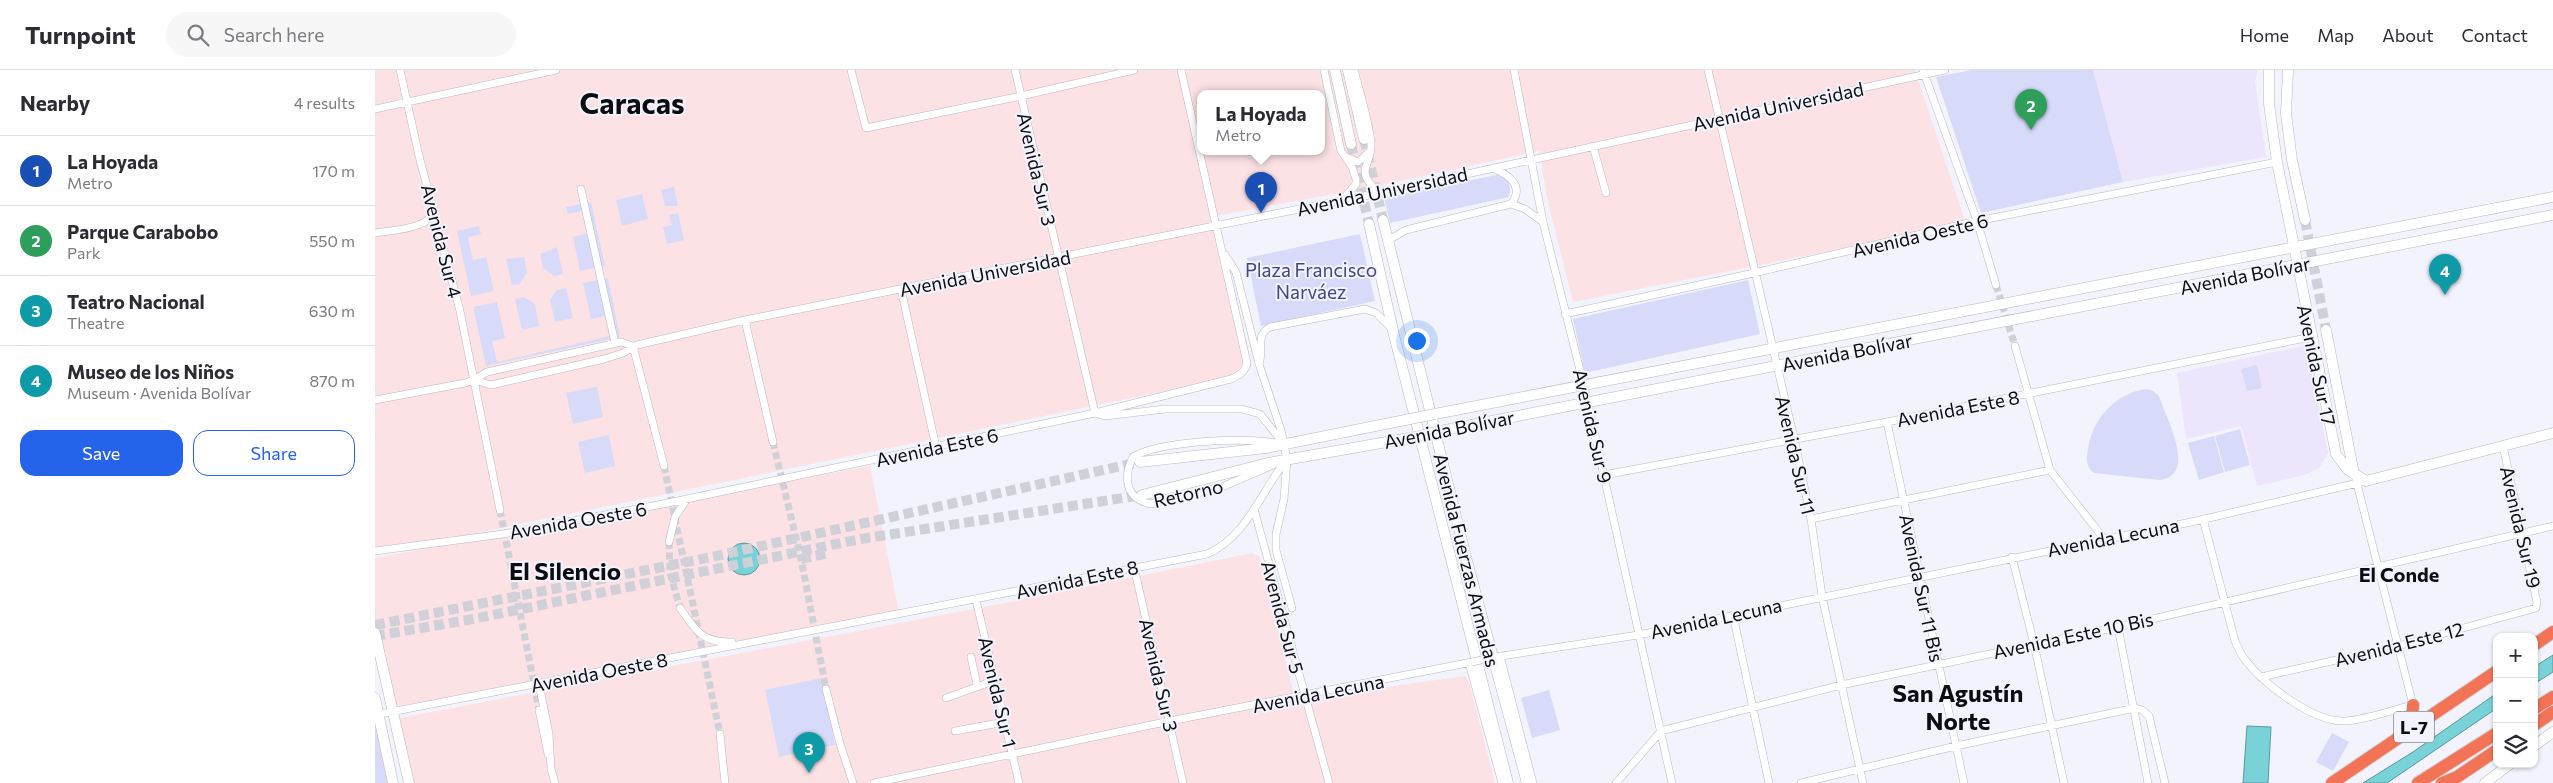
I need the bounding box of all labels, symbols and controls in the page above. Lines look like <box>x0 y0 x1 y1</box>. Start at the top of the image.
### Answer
search box <box>166 12 516 57</box>
text: Turnpoint <box>25 20 136 49</box>
icon: search <box>184 21 212 49</box>
text: Search here <box>224 23 324 46</box>
text: Home <box>2240 24 2289 46</box>
text: Map <box>2317 24 2354 46</box>
text: About <box>2382 24 2434 46</box>
text: Contact <box>2462 24 2528 46</box>
street label: Avenida Universidad <box>1691 77 1865 135</box>
district label: Caracas <box>580 85 684 120</box>
pin: 2 <box>2015 89 2047 130</box>
text: Nearby <box>20 90 90 115</box>
popup <box>1197 90 1325 155</box>
text: 4 results <box>294 93 355 112</box>
text: La Hoyada <box>1215 102 1307 125</box>
street label: Avenida Sur 3 <box>1013 110 1061 228</box>
text: Metro <box>1215 125 1261 144</box>
text: La Hoyada <box>67 150 158 173</box>
text: 1 <box>32 161 40 180</box>
text: 170 m <box>312 161 355 180</box>
street label: Avenida Universidad <box>1295 162 1469 220</box>
pin: 1 <box>1245 172 1277 213</box>
text: Metro <box>67 173 113 192</box>
street label: Avenida Sur 4 <box>417 182 467 300</box>
street label: Avenida Oeste 6 <box>1850 208 1990 262</box>
text: Parque Carabobo <box>67 220 218 243</box>
text: 2 <box>31 231 41 250</box>
text: 550 m <box>309 231 355 250</box>
text: Park <box>67 243 100 262</box>
street label: Avenida Universidad <box>897 245 1073 301</box>
street label: Avenida Bolívar <box>2178 251 2313 299</box>
pin: 4 <box>2429 254 2461 295</box>
park label: Plaza Francisco Narváez <box>1245 258 1377 303</box>
text: Teatro Nacional <box>67 290 205 313</box>
text: 3 <box>31 301 41 320</box>
text: 630 m <box>309 301 355 320</box>
street label: Avenida Sur 17 <box>2293 302 2341 428</box>
text: Theatre <box>67 313 124 332</box>
your location <box>1404 328 1430 354</box>
street label: Avenida Bolívar <box>1780 328 1915 376</box>
text: Museo de los Niños <box>67 360 234 383</box>
street label: Avenida Sur 9 <box>1569 367 1617 485</box>
text: 4 <box>31 371 41 390</box>
text: 870 m <box>309 371 355 390</box>
text: Museum · Avenida Bolívar <box>67 383 251 402</box>
street label: Avenida Este 8 <box>1895 385 2021 431</box>
street label: Avenida Sur 11 <box>1771 393 1821 517</box>
street label: Avenida Bolívar <box>1382 405 1517 453</box>
street label: Avenida Este 6 <box>874 423 1000 471</box>
button: Save <box>20 430 183 476</box>
button: Share <box>193 430 355 476</box>
street label: Avenida Fuerzas Armadas <box>1429 451 1505 669</box>
street label: Avenida Sur 19 <box>2496 464 2546 590</box>
street label: Retorno <box>1151 474 1225 512</box>
street label: Avenida Oeste 6 <box>507 497 649 543</box>
street label: Avenida Sur 11 Bis <box>1895 512 1949 664</box>
street label: Avenida Lecuna <box>2045 513 2181 561</box>
street label: Avenida Este 8 <box>1014 555 1140 603</box>
district label: El Silencio <box>509 556 621 585</box>
street label: Avenida Sur 5 <box>1257 558 1309 676</box>
district label: El Conde <box>2359 562 2439 586</box>
street label: Avenida Lecuna <box>1648 593 1784 643</box>
street label: Avenida Este 10 Bis <box>1991 607 2155 663</box>
street label: Avenida Sur 3 <box>1135 616 1183 734</box>
street label: Avenida Este 12 <box>2332 617 2466 671</box>
map controls <box>2493 633 2538 768</box>
button: + <box>2493 633 2538 678</box>
street label: Avenida Sur 1 <box>974 634 1022 750</box>
street label: Avenida Oeste 8 <box>529 647 669 697</box>
street label: Avenida Lecuna <box>1250 669 1386 717</box>
district label: San Agustín Norte <box>1893 678 2023 735</box>
button: − <box>2493 678 2538 723</box>
road number: L-7 <box>2394 712 2434 742</box>
button: layers <box>2493 723 2538 768</box>
pin: 3 <box>793 732 825 773</box>

